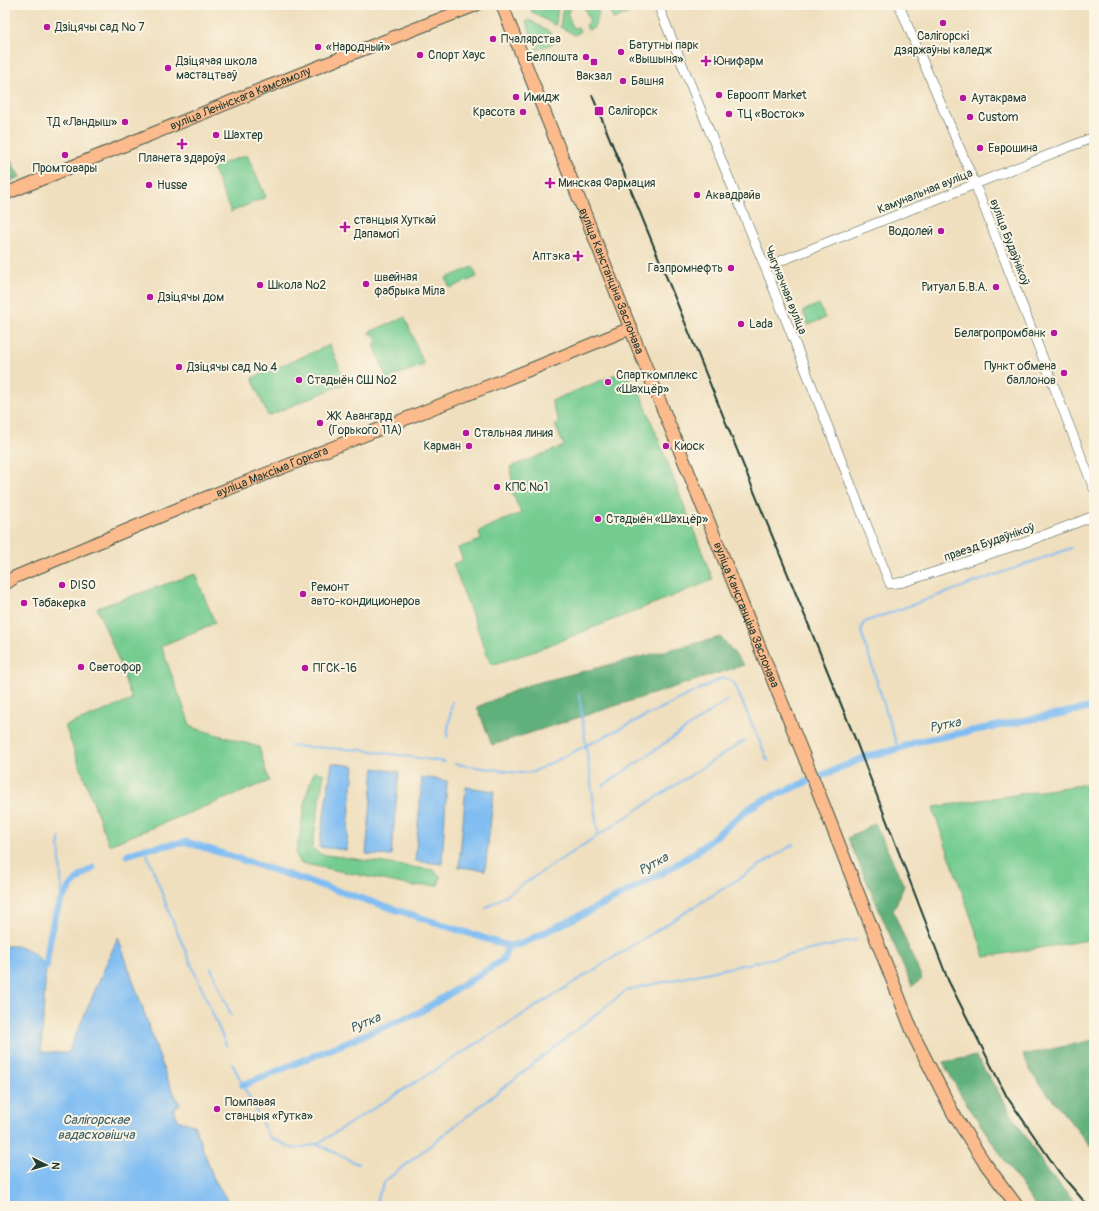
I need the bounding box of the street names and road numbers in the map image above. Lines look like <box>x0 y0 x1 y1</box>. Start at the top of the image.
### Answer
street label: вуліца Ленінскага Камсамолу <box>168 64 313 134</box>
street label: Камунальная вуліца <box>875 165 975 217</box>
street label: вуліца Будаўнікоў <box>986 197 1033 288</box>
street label: вуліца Канстанціна Заслонава <box>575 206 647 357</box>
street label: Чыгуначная вуліца <box>761 244 810 337</box>
street label: вуліца Максіма Горкага <box>214 443 331 501</box>
street label: праезд Будаўнікоў <box>942 520 1037 565</box>
street label: вуліца Канстанціна Заслонава <box>710 540 782 690</box>

